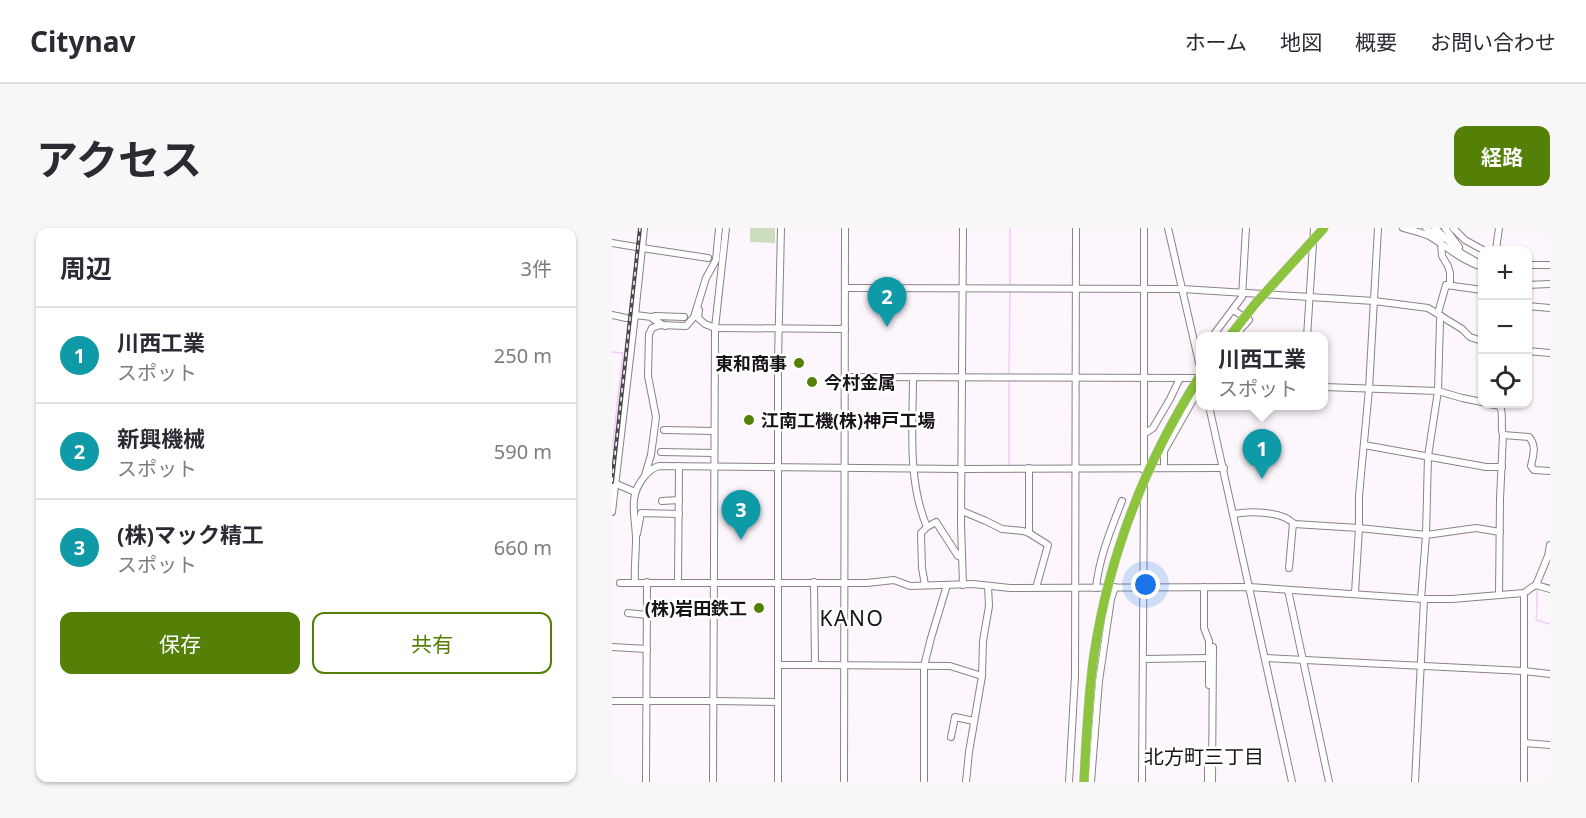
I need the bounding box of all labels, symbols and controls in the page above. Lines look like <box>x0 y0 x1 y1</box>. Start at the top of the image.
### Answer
text: Citynav <box>30 22 135 60</box>
text: ホーム <box>1185 28 1247 56</box>
text: 地図 <box>1280 28 1322 56</box>
text: 概要 <box>1355 28 1397 56</box>
text: お問い合わせ <box>1430 28 1556 56</box>
button: 経路 <box>1454 126 1550 186</box>
text: アクセス <box>36 130 202 187</box>
map controls <box>1478 246 1532 408</box>
button: + <box>1478 246 1532 300</box>
text: 周辺 <box>60 250 112 286</box>
text: 3件 <box>521 255 552 282</box>
pin: 2 <box>868 278 906 327</box>
button: − <box>1478 300 1532 354</box>
text: 川西工業 <box>117 327 205 357</box>
popup <box>1196 332 1328 410</box>
text: 1 <box>74 342 85 369</box>
text: 250 m <box>494 342 552 369</box>
text: 川西工業 <box>1218 343 1306 373</box>
place label: 東和商事 <box>715 351 787 375</box>
button: locate <box>1478 354 1532 408</box>
marker: 東和商事 <box>792 356 806 370</box>
text: スポット <box>117 359 197 386</box>
place label: 今村金属 <box>824 370 896 394</box>
marker: 今村金属 <box>805 375 819 389</box>
text: スポット <box>1218 375 1298 402</box>
place label: 江南工機(株)神戸工場 <box>761 408 935 432</box>
marker: 江南工機(株)神戸工場 <box>742 413 756 427</box>
text: 新興機械 <box>117 423 205 453</box>
pin: 1 <box>1242 430 1282 479</box>
text: 2 <box>74 438 85 465</box>
text: 590 m <box>494 438 552 465</box>
text: スポット <box>117 455 197 482</box>
pin: 3 <box>722 490 760 540</box>
text: (株)マック精工 <box>117 519 264 549</box>
text: 3 <box>74 534 85 561</box>
text: 660 m <box>494 534 552 561</box>
text: スポット <box>117 551 197 578</box>
your location <box>1131 570 1160 599</box>
place label: (株)岩田鉄工 <box>645 596 747 620</box>
marker: (株)岩田鉄工 <box>752 601 766 615</box>
district label: KANO <box>820 604 884 632</box>
button: 保存 <box>60 612 300 674</box>
button: 共有 <box>312 612 552 674</box>
district label: 北方町三丁目 <box>1144 743 1264 770</box>

